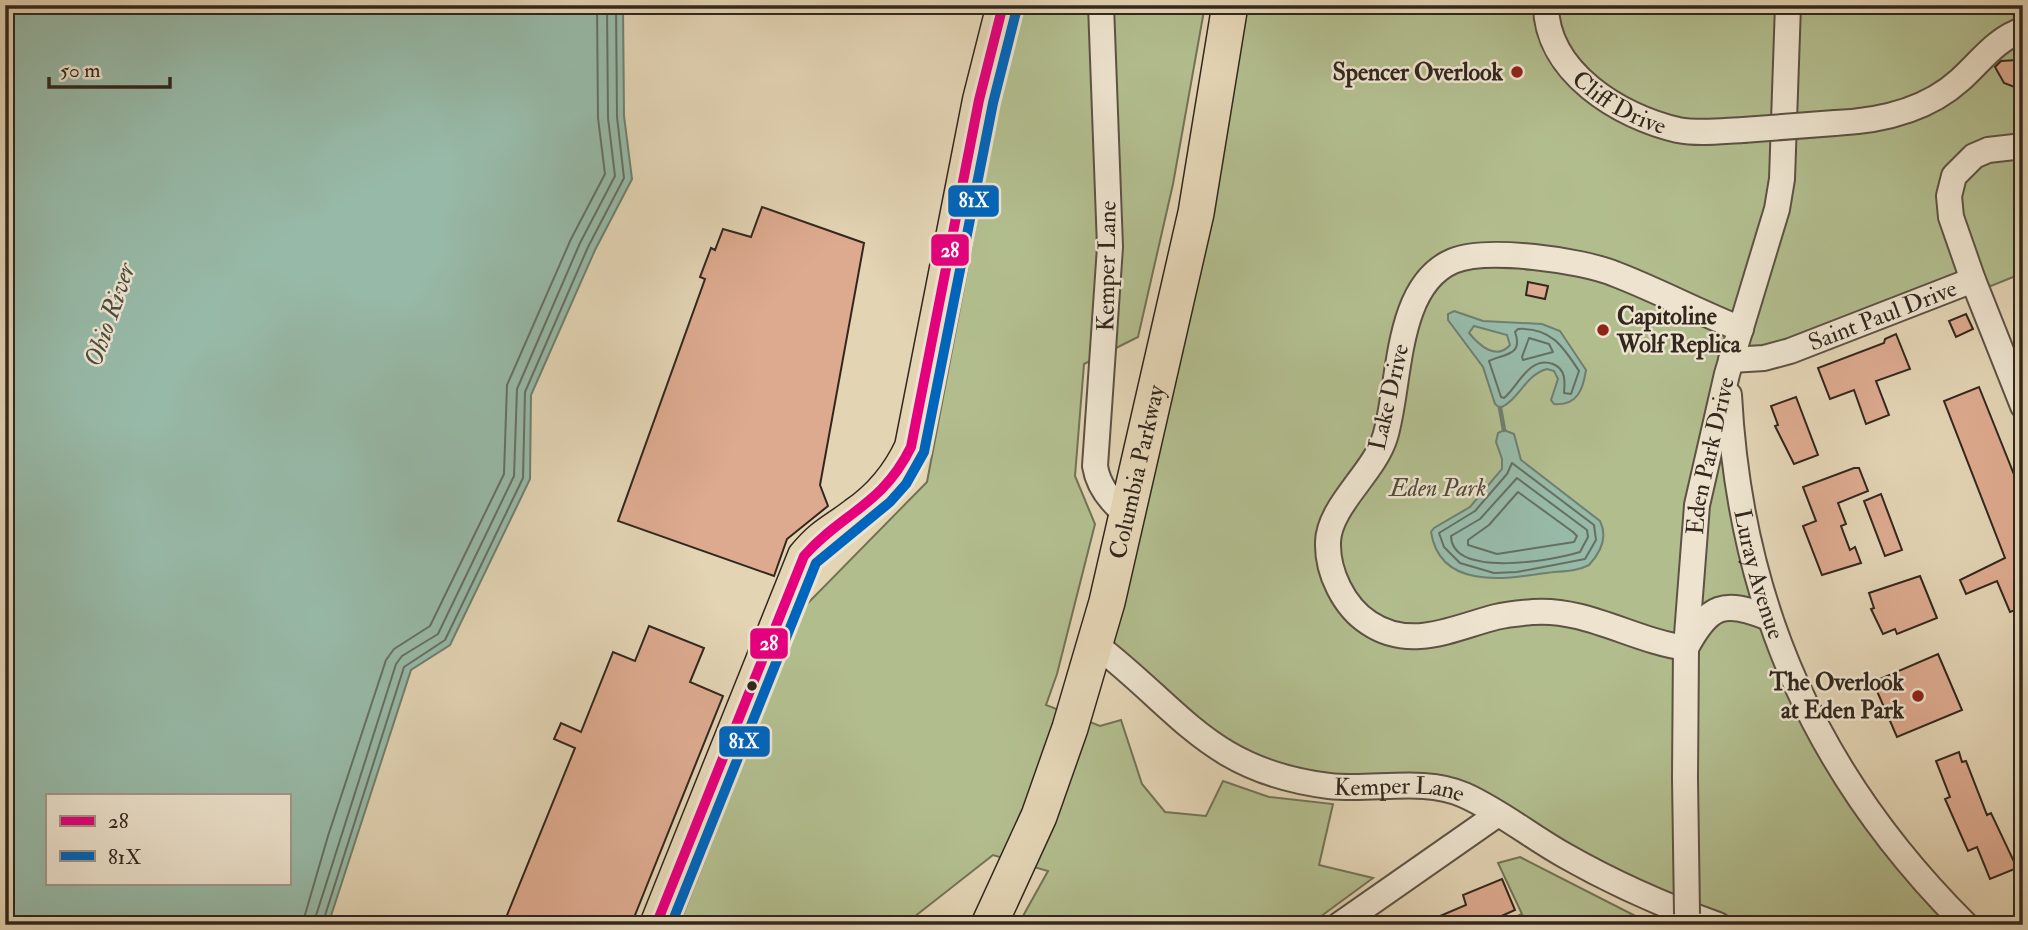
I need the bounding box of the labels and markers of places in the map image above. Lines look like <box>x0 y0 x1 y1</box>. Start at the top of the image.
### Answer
place label: Spencer Overlook <box>1332 57 1504 88</box>
marker: Spencer Overlook <box>1509 64 1525 80</box>
place label: Capitoline Wolf Replica <box>1616 301 1742 360</box>
marker: Capitoline Wolf Replica <box>1595 322 1611 338</box>
place label: The Overlook at Eden Park <box>1768 667 1904 726</box>
unlabelled marker <box>745 679 759 693</box>
marker: The Overlook at Eden Park <box>1910 688 1926 704</box>

